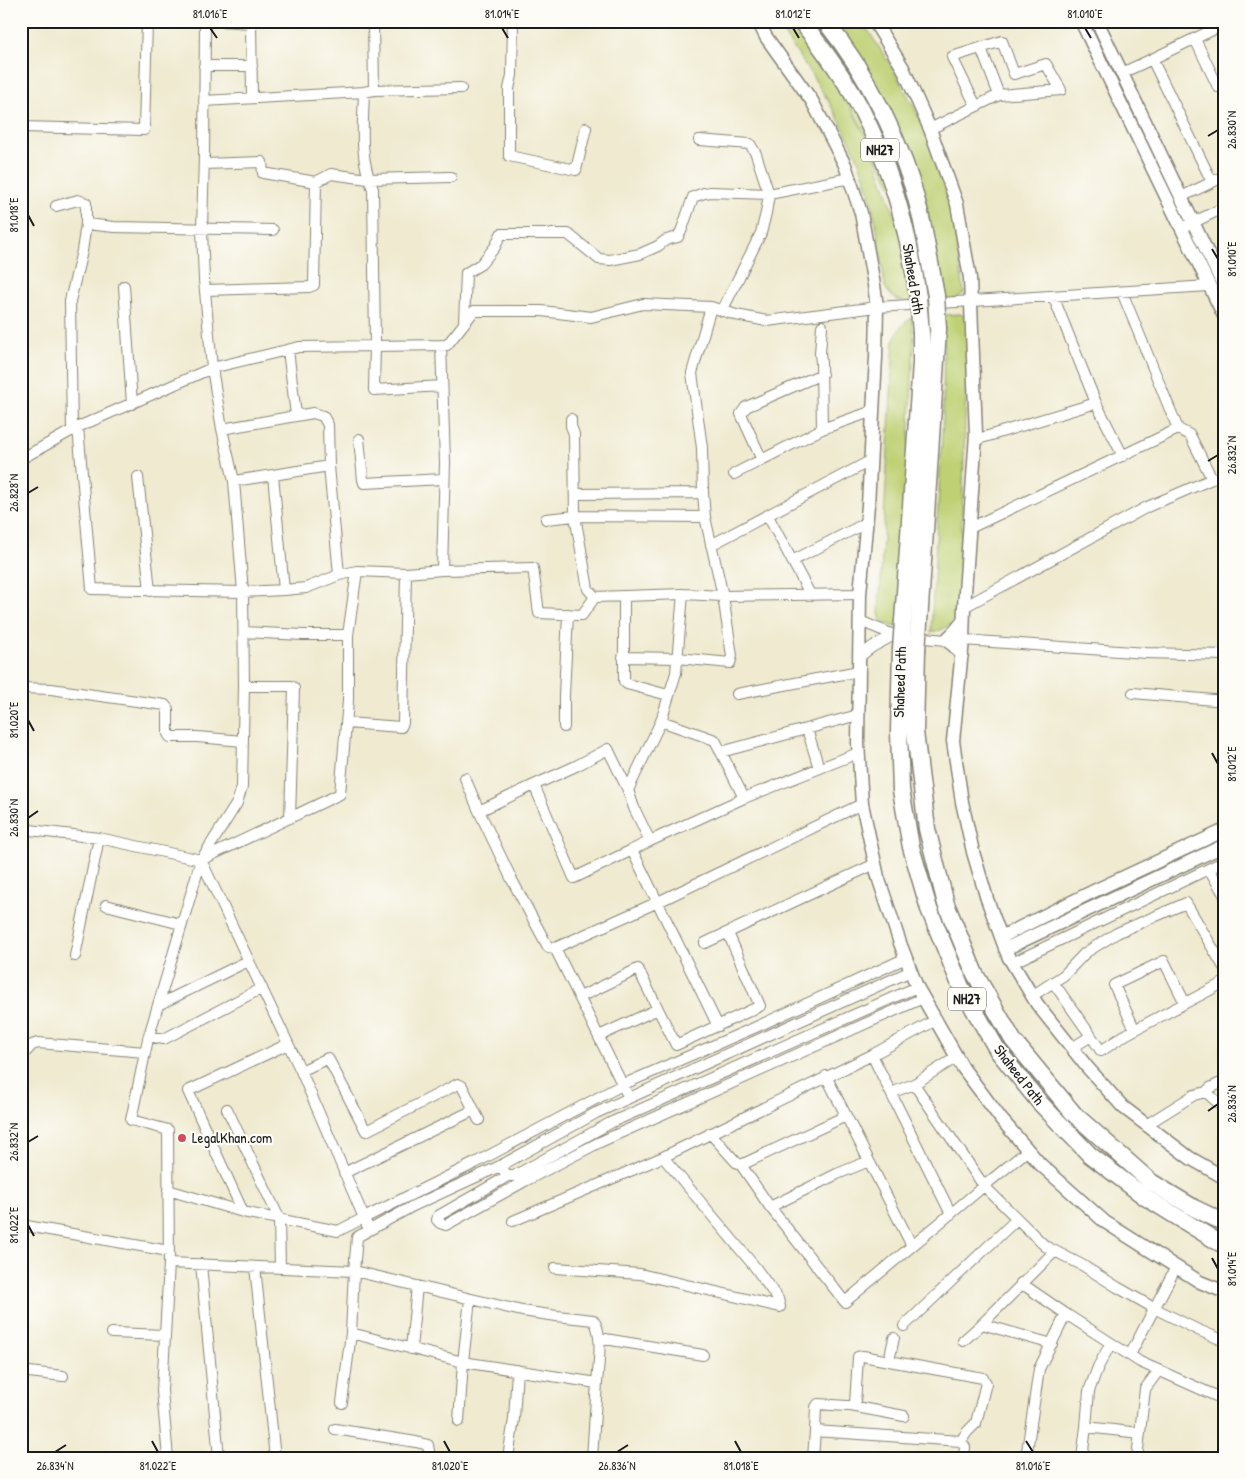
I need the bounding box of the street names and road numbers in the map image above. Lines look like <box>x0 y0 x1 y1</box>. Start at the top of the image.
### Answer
road number: NH27 <box>861 138 899 162</box>
street label: Shaheed Path <box>898 242 929 316</box>
street label: Shaheed Path <box>888 646 911 718</box>
road number: NH27 <box>948 988 986 1011</box>
street label: Shaheed Path <box>989 1040 1050 1109</box>

